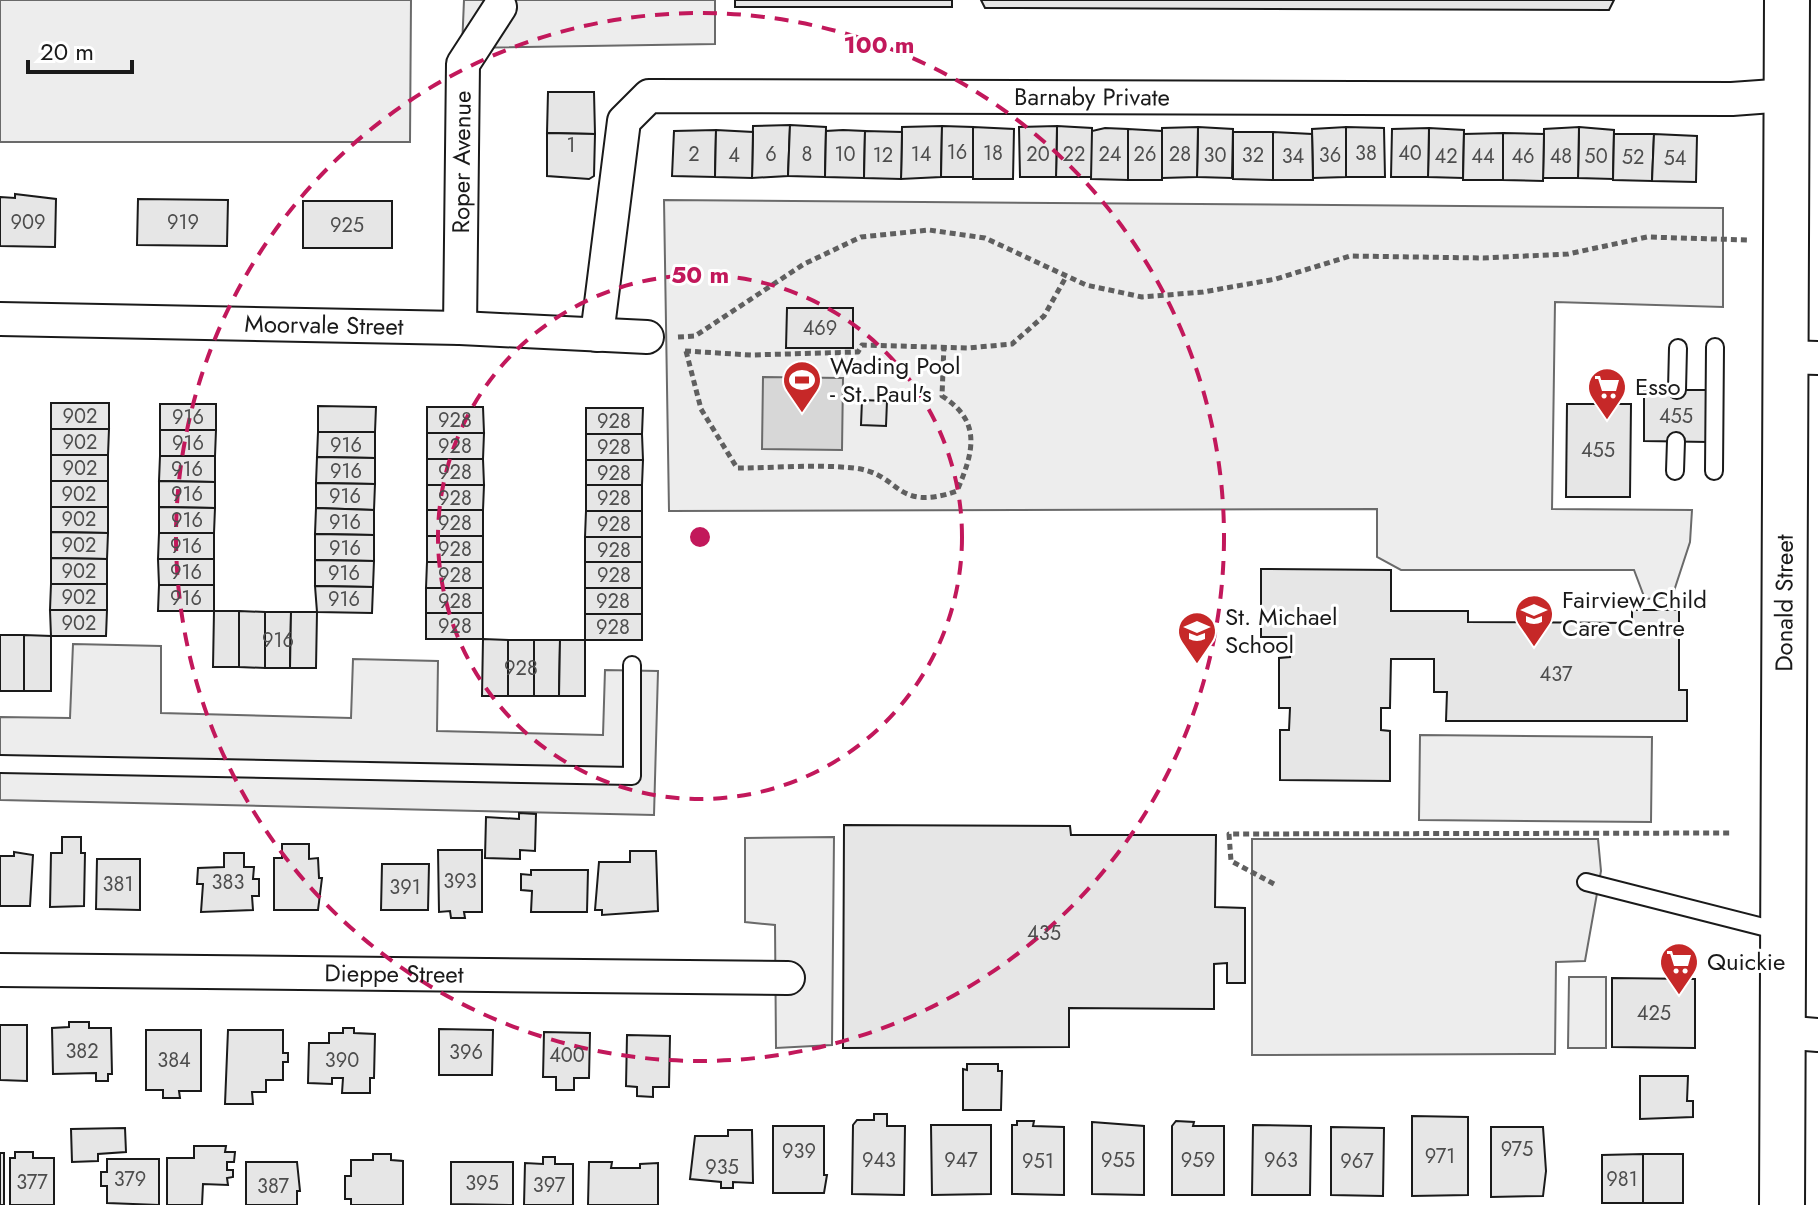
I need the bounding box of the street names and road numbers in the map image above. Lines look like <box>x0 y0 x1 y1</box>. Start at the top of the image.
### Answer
street label: Barnaby Private <box>1014 79 1170 114</box>
street label: Roper Avenue <box>443 90 480 234</box>
street label: Moorvale Street <box>244 306 404 344</box>
street label: Donald Street <box>1766 534 1802 672</box>
street label: Dieppe Street <box>324 955 464 992</box>

